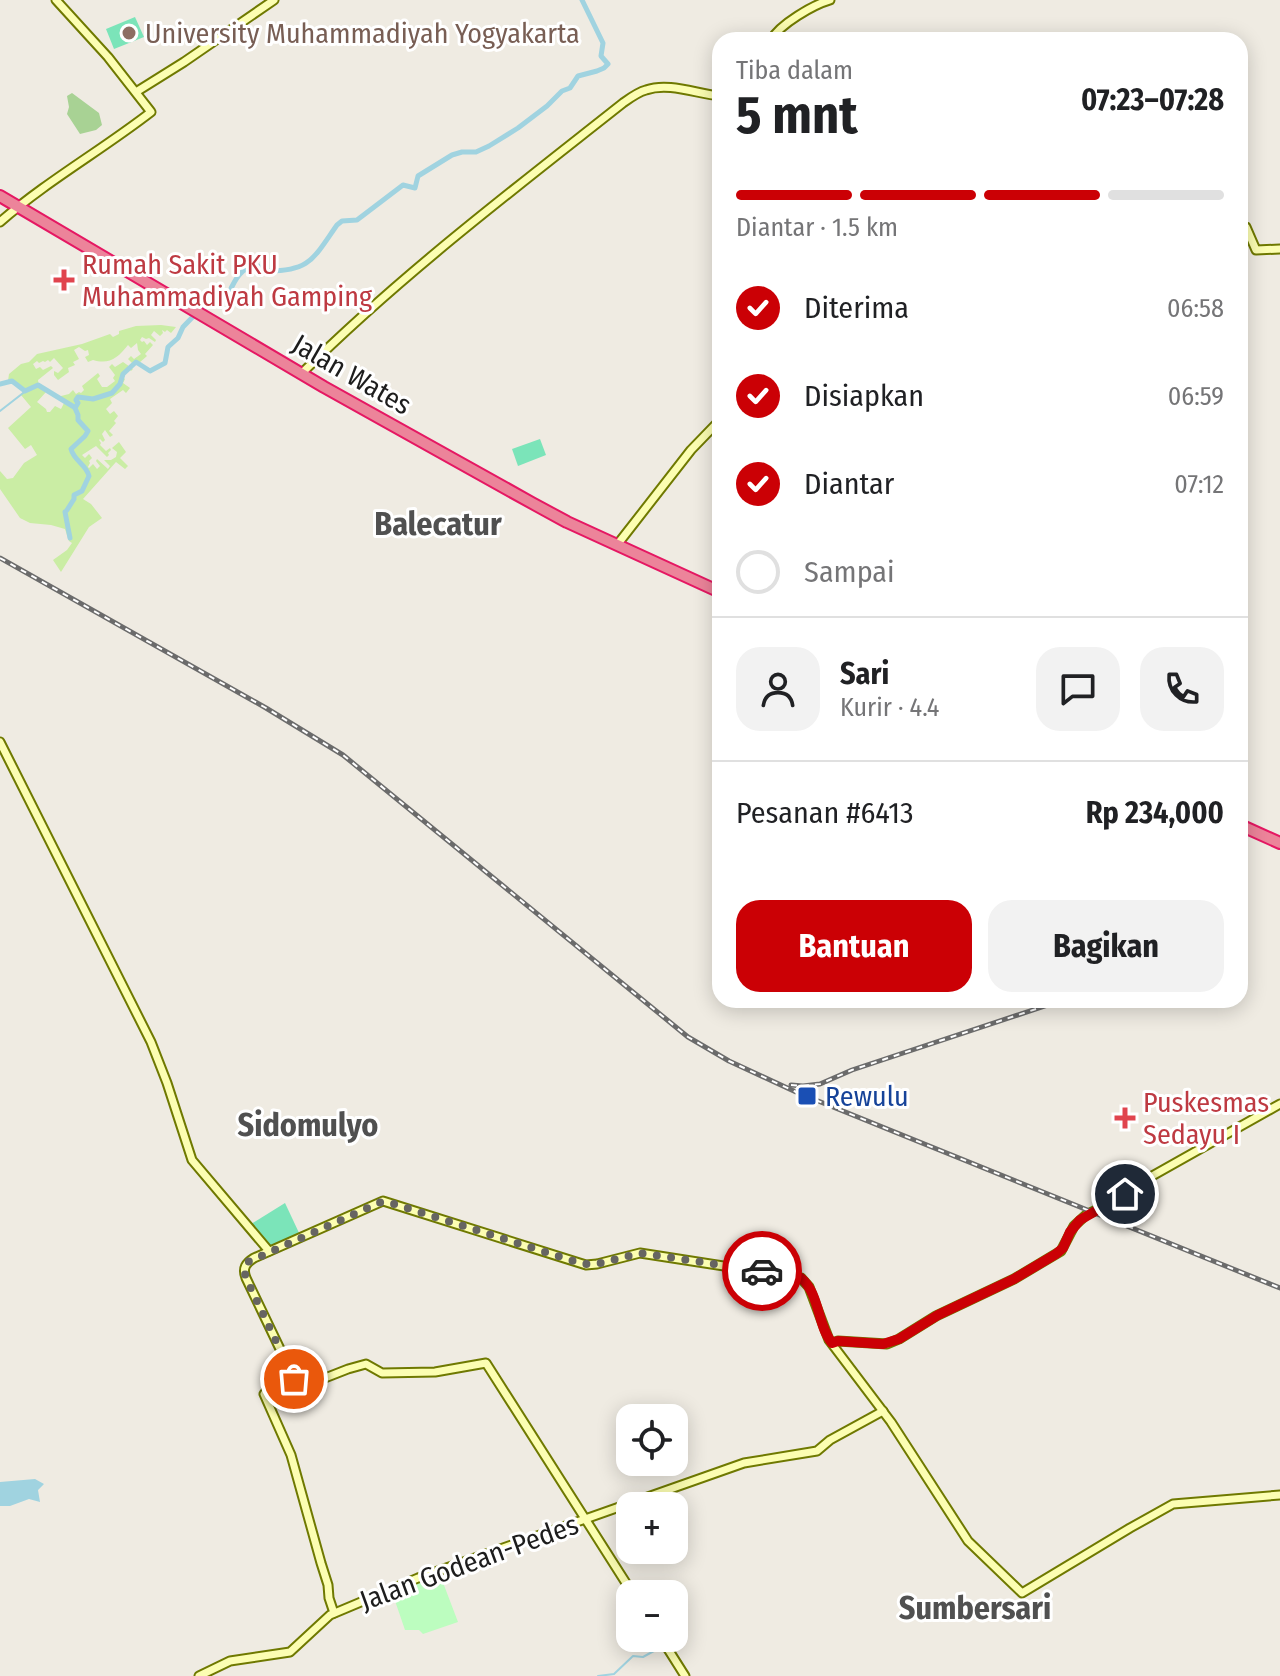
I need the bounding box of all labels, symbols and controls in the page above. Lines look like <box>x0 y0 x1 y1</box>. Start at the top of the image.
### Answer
place label: University Muhammadiyah Yogyakarta <box>145 17 580 50</box>
marker: University Muhammadiyah Yogyakarta <box>120 24 138 42</box>
text: Tiba dalam <box>736 55 853 86</box>
text: 07:23–07:28 <box>1081 82 1224 118</box>
text: 5 mnt <box>736 84 858 147</box>
text: Diantar · 1.5 km <box>736 212 898 243</box>
place label: Rumah Sakit PKU Muhammadiyah Gamping <box>82 248 373 313</box>
marker: Rumah Sakit PKU Muhammadiyah Gamping <box>53 269 75 291</box>
icon: check <box>736 286 780 330</box>
text: Diterima <box>804 290 909 326</box>
text: 06:58 <box>1167 293 1224 324</box>
street label: Jalan Wates <box>286 327 417 422</box>
icon: check <box>736 374 780 418</box>
text: Disiapkan <box>804 378 924 414</box>
text: 06:59 <box>1168 381 1224 412</box>
icon: check <box>736 462 780 506</box>
text: Diantar <box>804 466 894 502</box>
text: 07:12 <box>1174 469 1224 500</box>
district label: Balecatur <box>374 505 502 543</box>
text: Sampai <box>804 554 895 590</box>
button: person <box>736 647 820 731</box>
button: chat <box>1036 647 1120 731</box>
button: phone <box>1140 647 1224 731</box>
text: Sari <box>840 656 889 692</box>
text: Kurir · 4.4 <box>840 692 939 723</box>
text: Pesanan #6413 <box>736 795 913 831</box>
text: Rp 234,000 <box>1086 795 1224 831</box>
button: Bantuan <box>736 900 972 992</box>
button: Bagikan <box>988 900 1224 992</box>
place label: Rewulu <box>825 1080 909 1113</box>
marker: Rewulu <box>796 1085 818 1107</box>
place label: Puskesmas Sedayu I <box>1143 1086 1269 1151</box>
district label: Sidomulyo <box>238 1106 378 1144</box>
marker: Puskesmas Sedayu I <box>1114 1107 1136 1129</box>
pin <box>1091 1160 1159 1228</box>
icon: home <box>1103 1172 1147 1216</box>
courier <box>722 1231 802 1311</box>
icon: car <box>740 1249 784 1293</box>
pin <box>260 1345 328 1413</box>
icon: bag <box>272 1357 316 1401</box>
map controls <box>616 1404 688 1652</box>
button: locate <box>616 1404 688 1476</box>
button: + <box>616 1492 688 1564</box>
street label: Jalan Godean-Pedes <box>355 1508 583 1617</box>
button: − <box>616 1580 688 1652</box>
district label: Sumbersari <box>899 1589 1051 1627</box>

